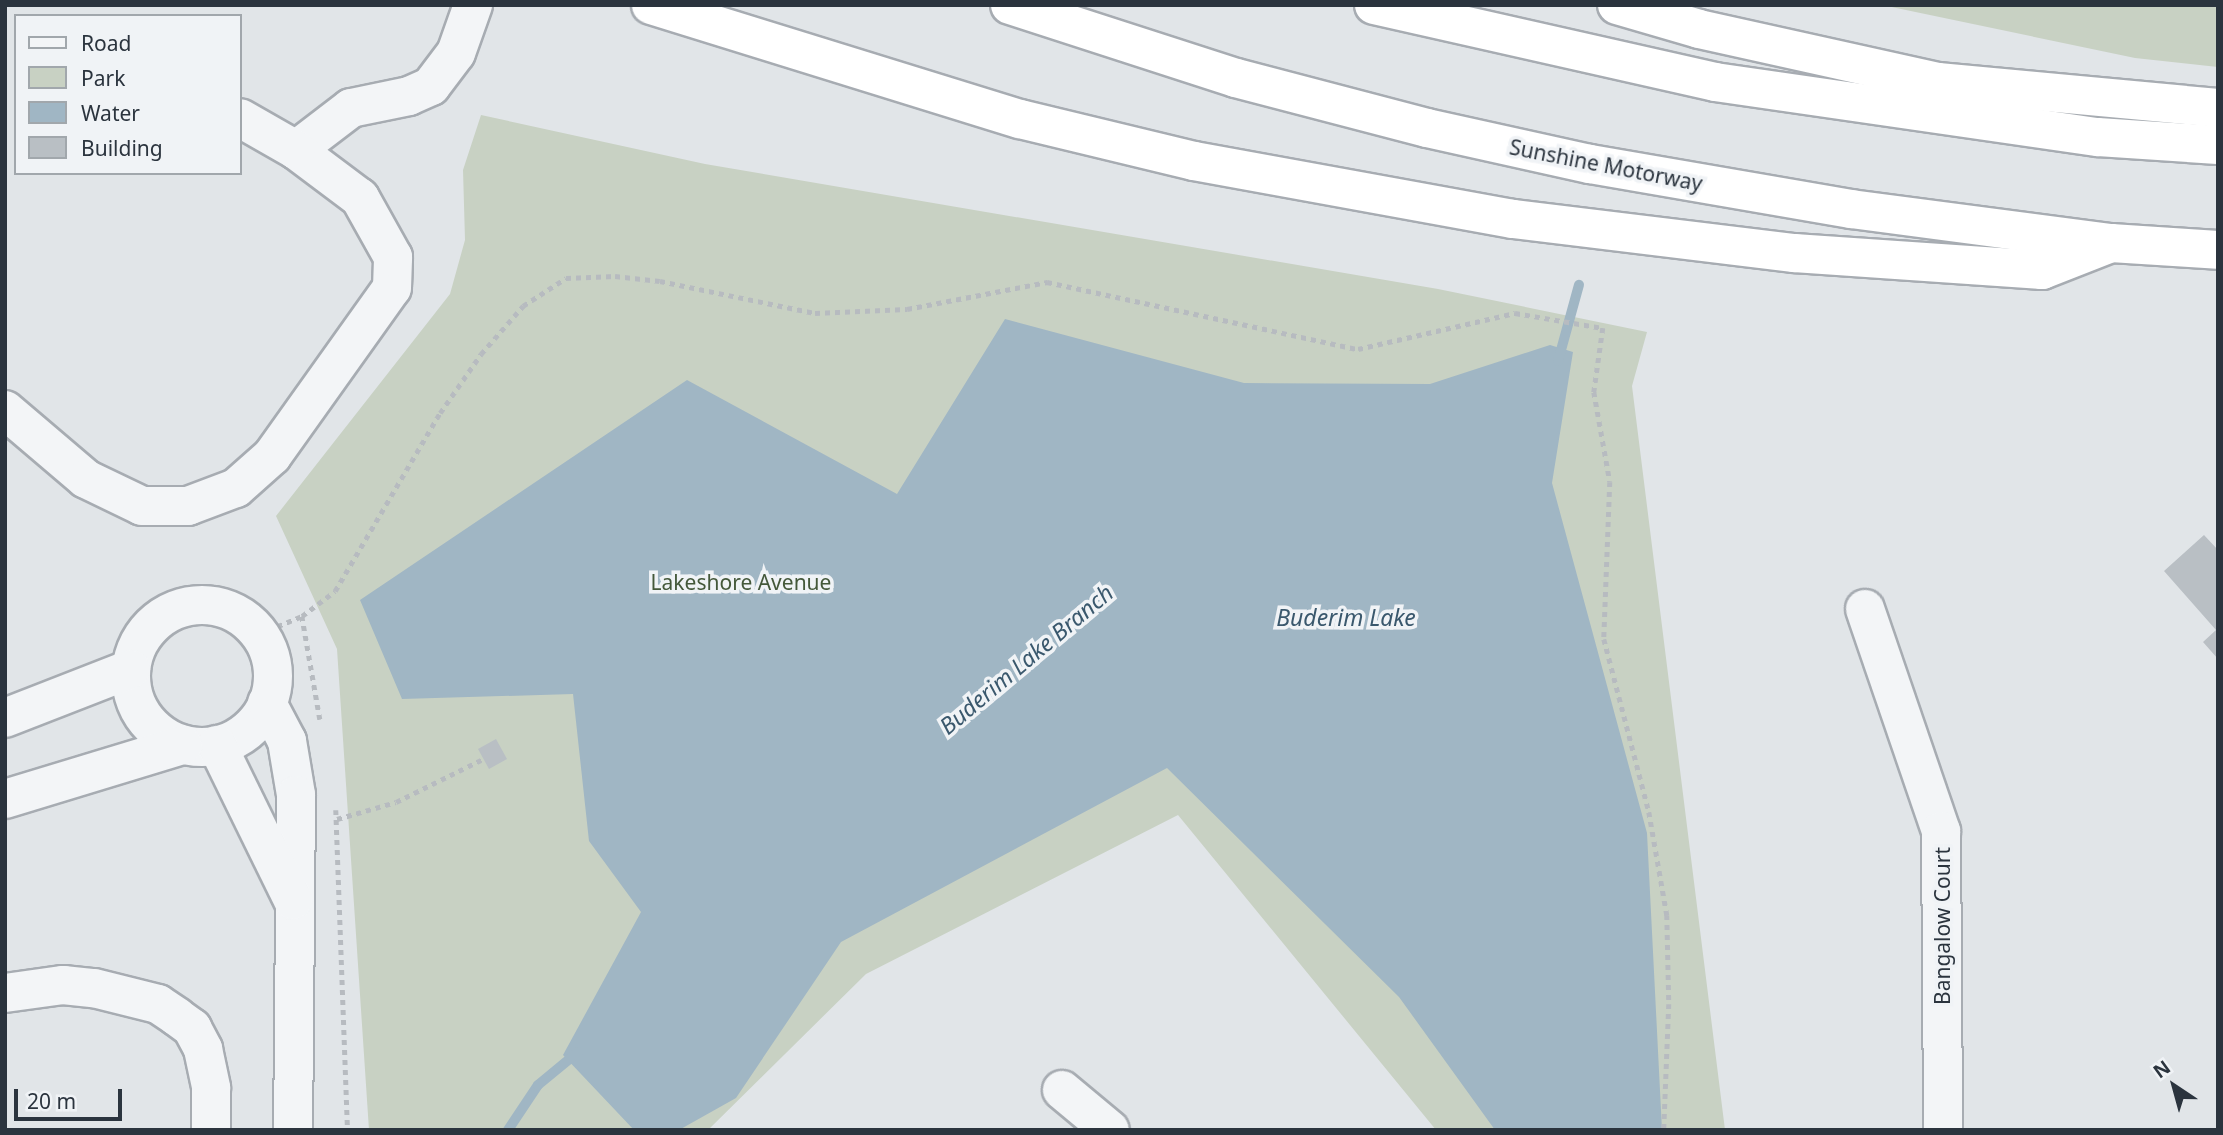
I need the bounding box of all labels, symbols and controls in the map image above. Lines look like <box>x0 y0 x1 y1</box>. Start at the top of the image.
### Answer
legend <box>14 14 242 175</box>
text: Road <box>81 29 131 57</box>
text: Park <box>81 64 125 92</box>
text: Water <box>81 99 140 127</box>
text: Building <box>81 134 163 162</box>
street label: Sunshine Motorway <box>1507 134 1705 196</box>
park label: Lakeshore Avenue <box>651 569 831 595</box>
water label: Buderim Lake Branch <box>934 578 1118 740</box>
water label: Buderim Lake <box>1276 603 1416 631</box>
street label: Bangalow Court <box>1929 847 1955 1005</box>
north arrow <box>2139 1051 2209 1121</box>
text: N <box>2148 1054 2176 1084</box>
scale bar <box>18 1076 126 1120</box>
text: 20 m <box>27 1087 76 1115</box>

